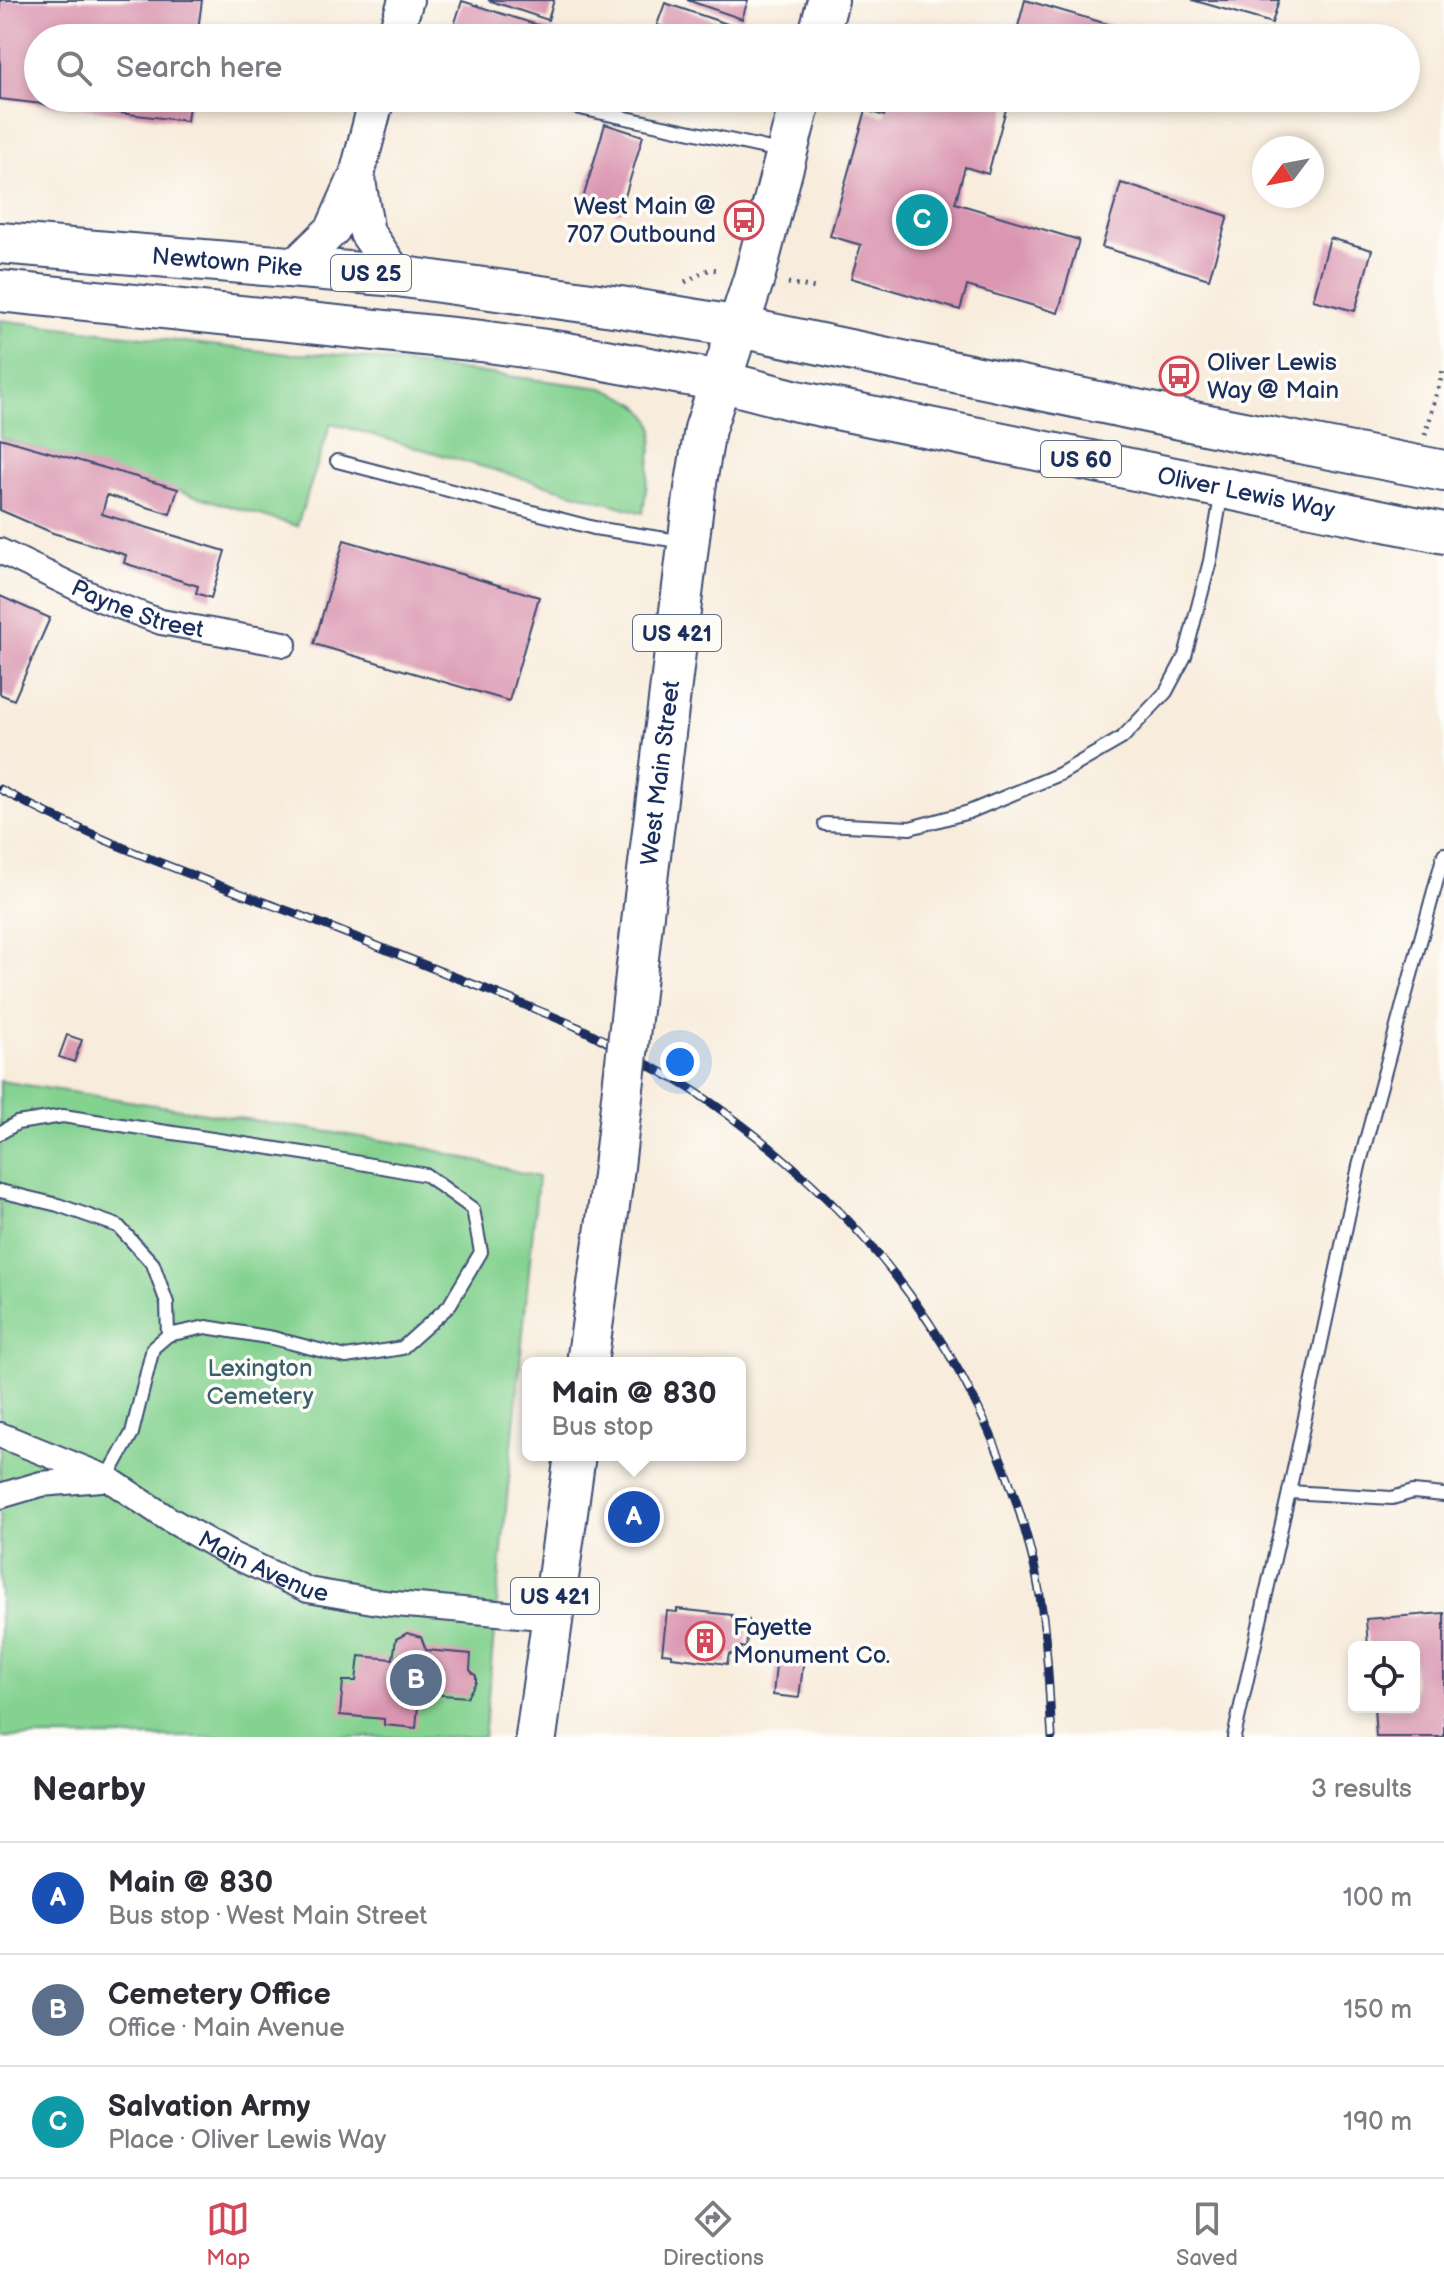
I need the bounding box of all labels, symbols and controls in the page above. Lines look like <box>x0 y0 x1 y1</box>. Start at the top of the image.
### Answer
search box <box>24 24 1420 112</box>
icon: search <box>52 46 96 90</box>
text: Search here <box>116 50 282 86</box>
north arrow <box>1252 136 1324 208</box>
pin: C <box>896 190 948 250</box>
place label: West Main @ 707 Outbound <box>567 192 716 249</box>
bus stop icon: West Main @ 707 Outbound <box>723 199 765 241</box>
street label: Newtown Pike <box>151 242 304 283</box>
road number: US 25 <box>331 255 411 291</box>
place label: Oliver Lewis Way @ Main <box>1207 348 1339 405</box>
bus stop icon: Oliver Lewis Way @ Main <box>1158 355 1200 397</box>
road number: US 60 <box>1041 441 1121 477</box>
street label: Oliver Lewis Way <box>1155 461 1338 525</box>
street label: Payne Street <box>66 573 206 644</box>
road number: US 421 <box>633 615 721 651</box>
street label: West Main Street <box>635 678 686 867</box>
your location <box>660 1042 700 1082</box>
park label: Lexington Cemetery <box>207 1354 314 1411</box>
popup <box>522 1357 746 1461</box>
text: Main @ 830 <box>551 1376 717 1412</box>
text: Bus stop <box>551 1412 653 1443</box>
pin: A <box>608 1487 660 1547</box>
street label: Main Avenue <box>193 1525 330 1608</box>
road number: US 421 <box>511 1578 599 1614</box>
place label: Fayette Monument Co. <box>733 1613 890 1670</box>
building icon: Fayette Monument Co. <box>684 1620 726 1662</box>
map controls <box>1348 1641 1420 1713</box>
button: locate <box>1348 1641 1420 1713</box>
pin: B <box>390 1650 442 1710</box>
text: Nearby <box>32 1769 146 1810</box>
text: 3 results <box>1311 1774 1412 1805</box>
text: Main @ 830 <box>108 1865 273 1901</box>
text: A <box>50 1883 66 1914</box>
text: 100 m <box>1343 1883 1412 1914</box>
text: Bus stop · West Main Street <box>108 1901 427 1932</box>
text: Cemetery Office <box>108 1977 331 2013</box>
text: B <box>49 1995 67 2026</box>
text: 150 m <box>1343 1995 1412 2026</box>
text: Office · Main Avenue <box>108 2013 345 2044</box>
text: Salvation Army <box>108 2089 310 2125</box>
text: C <box>49 2107 67 2138</box>
text: 190 m <box>1343 2107 1412 2138</box>
text: Place · Oliver Lewis Way <box>108 2125 386 2156</box>
tab: Map <box>206 2197 250 2272</box>
tab: Directions <box>663 2197 764 2272</box>
tab: Saved <box>1176 2197 1238 2272</box>

